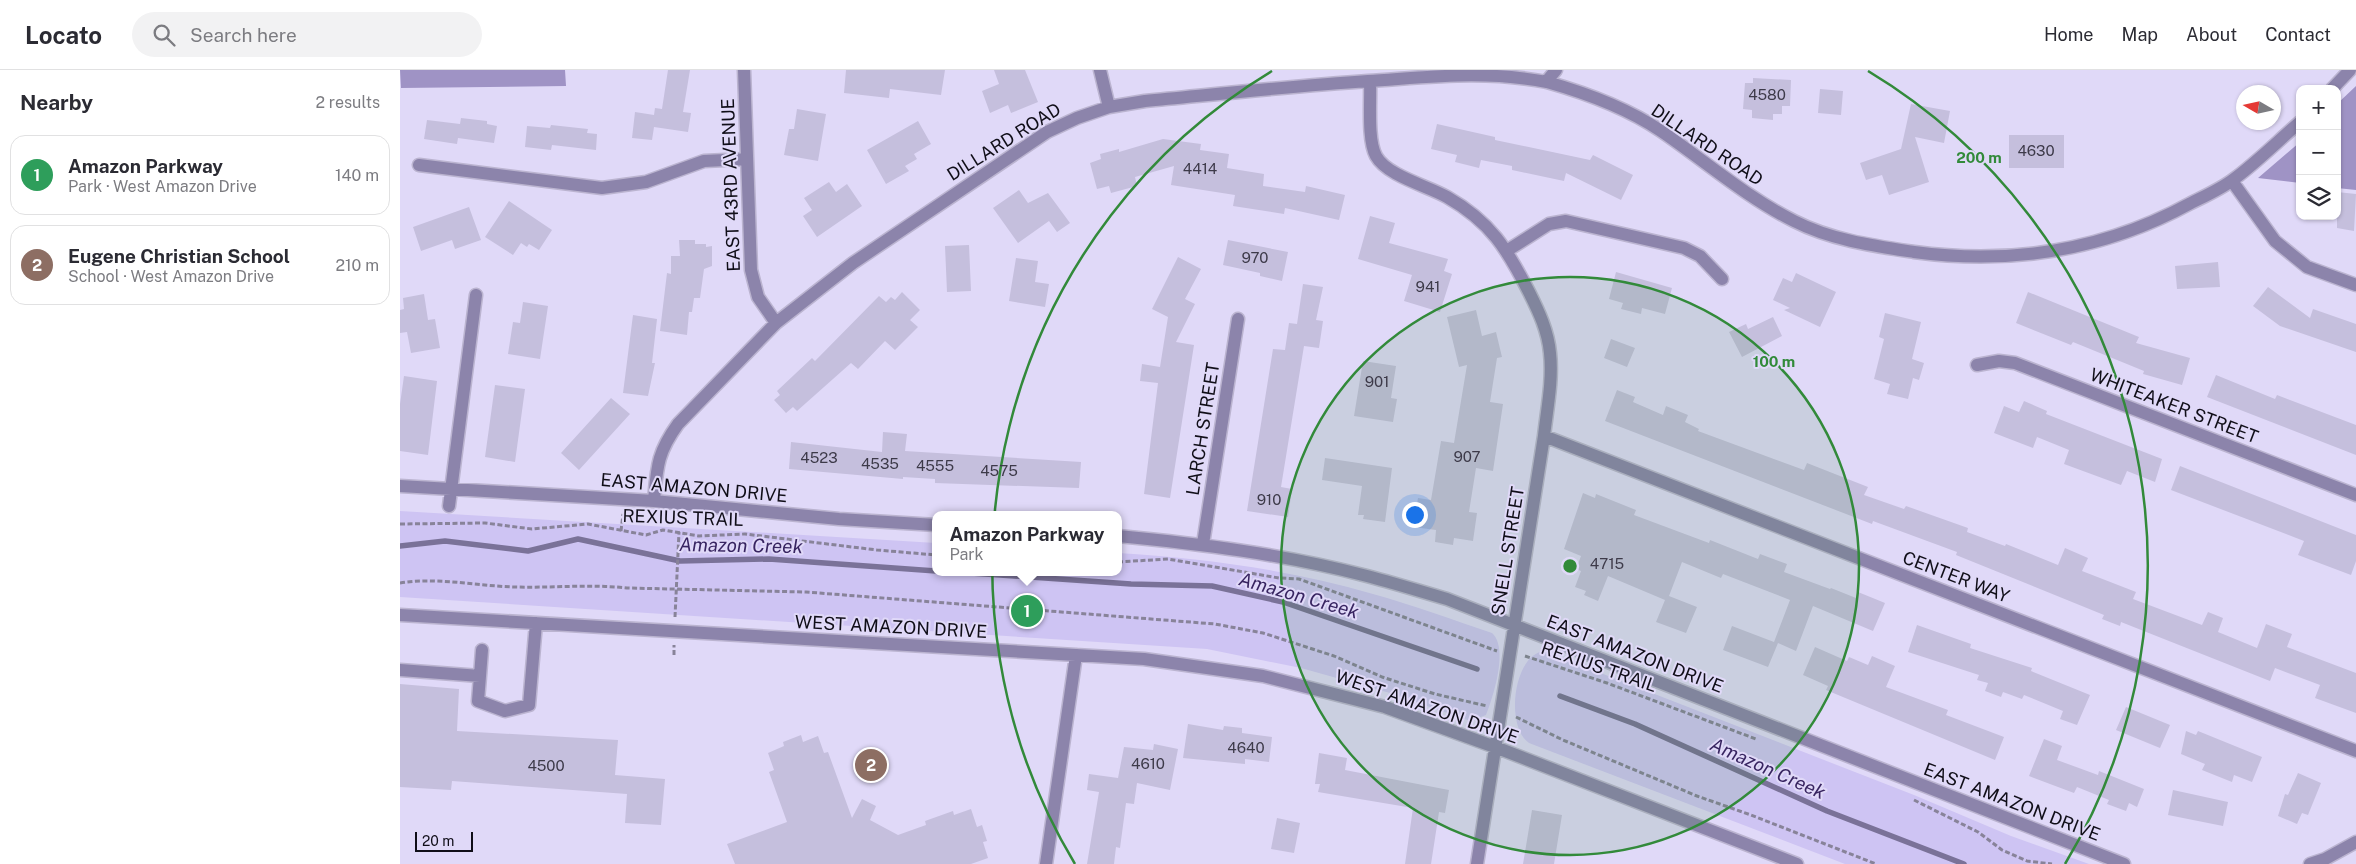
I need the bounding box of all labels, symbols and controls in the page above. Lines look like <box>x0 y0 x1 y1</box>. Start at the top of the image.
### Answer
search box <box>132 12 482 57</box>
text: Locato <box>25 21 102 49</box>
icon: search <box>150 21 178 49</box>
text: Search here <box>190 24 297 46</box>
text: Home <box>2044 24 2094 45</box>
text: Map <box>2122 24 2158 45</box>
text: About <box>2186 24 2237 45</box>
text: Contact <box>2265 24 2331 45</box>
north arrow <box>2236 85 2281 130</box>
map controls <box>2296 85 2341 220</box>
button: + <box>2296 85 2341 130</box>
house number: 4580 <box>1748 86 1786 103</box>
text: Nearby <box>20 90 93 115</box>
text: 2 results <box>315 93 380 112</box>
street label: EAST 43RD AVENUE <box>717 98 744 272</box>
street label: DILLARD ROAD <box>943 98 1065 185</box>
street label: DILLARD ROAD <box>1647 99 1767 190</box>
button: − <box>2296 130 2341 175</box>
house number: 4630 <box>2017 142 2055 159</box>
text: 200 m <box>1956 149 2002 166</box>
text: Amazon Parkway <box>68 155 223 177</box>
house number: 4414 <box>1183 160 1217 177</box>
text: 1 <box>34 166 40 185</box>
text: 140 m <box>335 166 379 185</box>
button: layers <box>2296 175 2341 220</box>
text: Park · West Amazon Drive <box>68 177 257 196</box>
text: Eugene Christian School <box>68 245 290 267</box>
house number: 970 <box>1242 249 1269 266</box>
text: 2 <box>32 256 42 275</box>
text: 210 m <box>335 256 379 275</box>
text: School · West Amazon Drive <box>68 267 274 286</box>
house number: 941 <box>1416 278 1440 295</box>
text: 100 m <box>1753 353 1795 370</box>
street label: LARCH STREET <box>1182 361 1223 497</box>
street label: WHITEAKER STREET <box>2087 364 2262 447</box>
house number: 901 <box>1365 373 1389 390</box>
house number: 907 <box>1453 448 1481 465</box>
house number: 4523 <box>800 449 838 466</box>
house number: 4535 <box>861 455 899 472</box>
house number: 4555 <box>916 457 954 474</box>
house number: 4575 <box>980 462 1018 479</box>
street label: EAST AMAZON DRIVE <box>600 469 788 506</box>
street label: SNELL STREET <box>1487 485 1528 617</box>
house number: 910 <box>1257 491 1281 508</box>
your location <box>1402 502 1428 528</box>
street label: REXIUS TRAIL <box>622 505 744 530</box>
popup <box>932 511 1122 576</box>
text: Amazon Parkway <box>949 523 1105 545</box>
water label: Amazon Creek <box>679 533 804 557</box>
text: Park <box>949 545 984 564</box>
street label: CENTER WAY <box>1900 547 2013 607</box>
house number: 4715 <box>1590 555 1624 572</box>
centre of rings <box>1561 557 1579 575</box>
water label: Amazon Creek <box>1237 567 1362 623</box>
pin: 1 <box>1011 592 1043 630</box>
street label: EAST AMAZON DRIVE <box>1544 610 1727 697</box>
street label: WEST AMAZON DRIVE <box>794 611 988 642</box>
street label: REXIUS TRAIL <box>1538 637 1660 696</box>
street label: WEST AMAZON DRIVE <box>1333 665 1522 748</box>
water label: Amazon Creek <box>1707 733 1830 803</box>
house number: 4640 <box>1227 739 1265 756</box>
pin: 2 <box>855 746 887 784</box>
house number: 4610 <box>1131 755 1165 772</box>
house number: 4500 <box>527 757 565 774</box>
street label: EAST AMAZON DRIVE <box>1921 758 2104 845</box>
scale bar <box>415 829 472 852</box>
text: 20 m <box>422 833 454 849</box>

